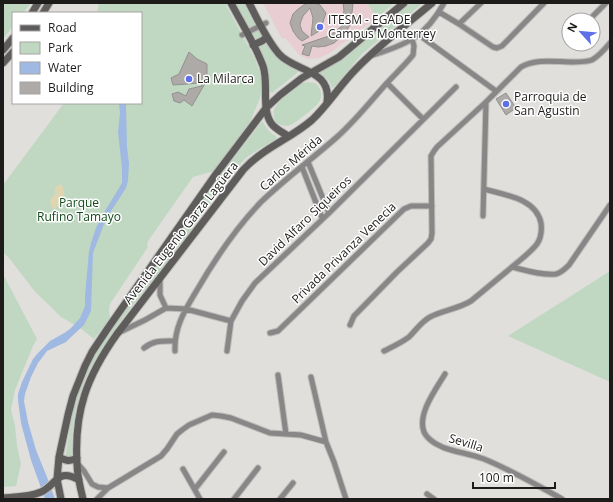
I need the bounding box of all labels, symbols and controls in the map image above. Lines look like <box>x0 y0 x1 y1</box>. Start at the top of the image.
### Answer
place label: ITESM - EGADE Campus Monterrey <box>328 11 437 42</box>
legend <box>12 12 142 104</box>
north arrow <box>561 12 601 52</box>
text: Road <box>48 19 77 36</box>
text: N <box>563 20 580 35</box>
marker: ITESM - EGADE Campus Monterrey <box>315 22 325 32</box>
text: Park <box>48 39 74 56</box>
text: Water <box>48 59 82 76</box>
place label: La Milarca <box>197 70 254 87</box>
marker: La Milarca <box>184 74 194 84</box>
text: Building <box>48 79 94 96</box>
place label: Parroquia de San Agustin <box>514 88 587 119</box>
marker: Parroquia de San Agustin <box>501 99 511 109</box>
street label: Carlos Mérida <box>256 131 326 195</box>
street label: Avenida Eugenio Garza Lagüera <box>120 158 242 308</box>
street label: David Alfaro Siqueiros <box>254 171 355 270</box>
park label: Parque Rufino Tamayo <box>37 194 121 225</box>
street label: Privada Privanza Venecia <box>288 198 400 307</box>
street label: Sevilla <box>447 429 485 456</box>
scale bar <box>473 464 555 490</box>
text: 100 m <box>479 469 514 486</box>

